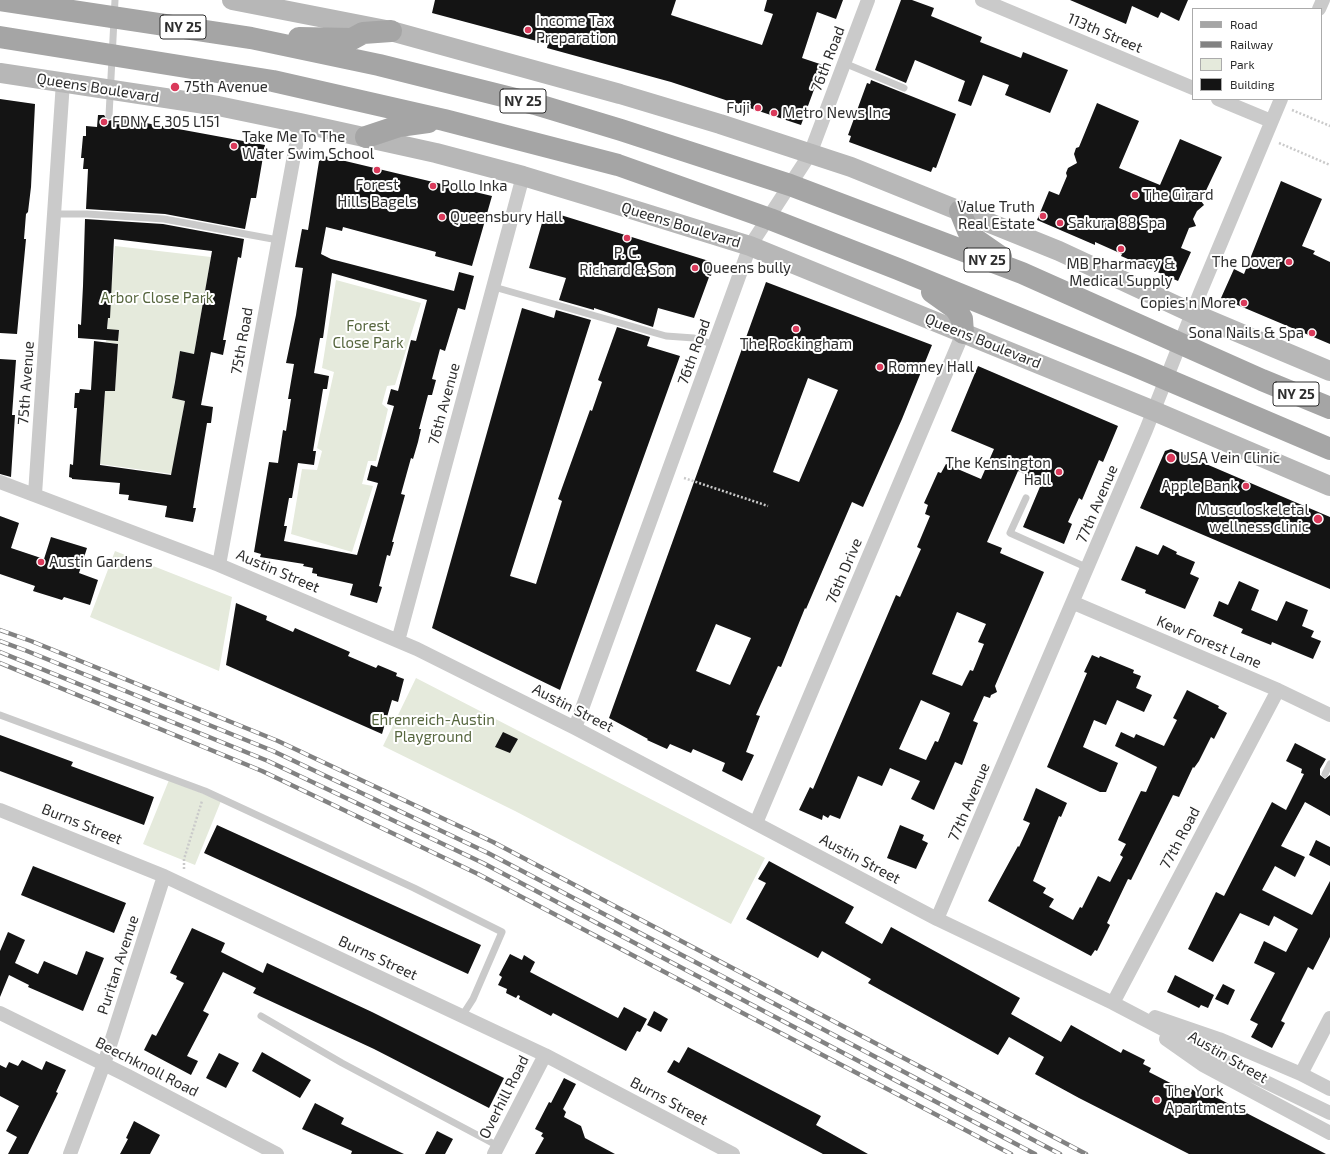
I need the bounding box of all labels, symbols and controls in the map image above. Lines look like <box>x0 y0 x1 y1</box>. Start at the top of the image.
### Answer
legend <box>1192 8 1322 100</box>
street label: 113th Street <box>1065 9 1145 57</box>
place label: Income Tax Preparation <box>536 12 617 47</box>
road number: NY 25 <box>160 15 206 39</box>
text: Road <box>1230 17 1258 31</box>
street label: 76th Road <box>807 24 849 94</box>
marker: Income Tax Preparation <box>523 25 533 35</box>
text: Railway <box>1230 37 1273 51</box>
text: Park <box>1230 57 1255 71</box>
street label: Queens Boulevard <box>35 69 161 107</box>
text: Building <box>1230 77 1274 91</box>
place label: 75th Avenue <box>184 78 268 96</box>
marker: 75th Avenue <box>169 81 181 93</box>
road number: NY 25 <box>500 89 546 113</box>
place label: Fuji <box>726 99 750 117</box>
marker: Fuji <box>753 103 763 113</box>
place label: Metro News Inc <box>782 104 889 122</box>
marker: Metro News Inc <box>769 108 779 118</box>
place label: FDNY E 305 L151 <box>112 113 220 131</box>
marker: FDNY E 305 L151 <box>99 117 109 127</box>
place label: Take Me To The Water Swim School <box>242 128 374 163</box>
marker: Take Me To The Water Swim School <box>229 141 239 151</box>
marker: Forest Hills Bagels <box>372 165 382 175</box>
place label: Forest Hills Bagels <box>337 176 417 211</box>
place label: Pollo Inka <box>441 177 508 195</box>
marker: Pollo Inka <box>428 181 438 191</box>
place label: The Girard <box>1143 186 1214 204</box>
marker: The Girard <box>1130 190 1140 200</box>
street label: Queens Boulevard <box>619 198 743 252</box>
place label: Value Truth Real Estate <box>957 198 1035 233</box>
place label: Queensbury Hall <box>450 208 563 226</box>
marker: Value Truth Real Estate <box>1038 211 1048 221</box>
marker: Queensbury Hall <box>437 212 447 222</box>
place label: Sakura 88 Spa <box>1068 214 1165 232</box>
marker: Sakura 88 Spa <box>1055 218 1065 228</box>
marker: P. C. Richard & Son <box>622 233 632 243</box>
place label: P. C. Richard & Son <box>579 244 675 279</box>
marker: MB Pharmacy & Medical Supply <box>1116 244 1126 254</box>
road number: NY 25 <box>964 248 1010 272</box>
place label: The Dover <box>1212 253 1281 271</box>
place label: MB Pharmacy & Medical Supply <box>1066 255 1176 290</box>
marker: The Dover <box>1284 257 1294 267</box>
place label: Queens bully <box>703 259 791 277</box>
marker: Queens bully <box>690 263 700 273</box>
park label: Arbor Close Park <box>101 289 213 307</box>
place label: Copies'n More <box>1140 294 1236 312</box>
marker: Copies'n More <box>1239 298 1249 308</box>
street label: 75th Road <box>227 306 257 376</box>
street label: Queens Boulevard <box>922 309 1044 373</box>
park label: Forest Close Park <box>332 317 404 352</box>
street label: 76th Road <box>674 317 714 387</box>
marker: The Rockingham <box>791 324 801 334</box>
place label: Sona Nails & Spa <box>1189 324 1304 342</box>
marker: Sona Nails & Spa <box>1307 328 1317 338</box>
place label: The Rockingham <box>740 335 852 353</box>
street label: 75th Avenue <box>14 341 38 425</box>
place label: Romney Hall <box>888 358 974 376</box>
street label: 76th Avenue <box>424 361 464 447</box>
marker: Romney Hall <box>875 362 885 372</box>
road number: NY 25 <box>1273 382 1319 406</box>
place label: USA Vein Clinic <box>1180 449 1280 467</box>
marker: USA Vein Clinic <box>1165 452 1177 464</box>
place label: The Kensington Hall <box>945 454 1051 489</box>
street label: 77th Avenue <box>1072 462 1122 546</box>
marker: The Kensington Hall <box>1054 467 1064 477</box>
place label: Apple Bank <box>1162 477 1238 495</box>
marker: Apple Bank <box>1241 481 1251 491</box>
place label: Musculoskeletal wellness clinic <box>1197 501 1309 536</box>
marker: Musculoskeletal wellness clinic <box>1312 513 1324 525</box>
street label: 76th Drive <box>822 535 866 607</box>
street label: Austin Street <box>234 545 322 597</box>
place label: Austin Gardens <box>49 553 152 571</box>
marker: Austin Gardens <box>36 557 46 567</box>
street label: Kew Forest Lane <box>1154 612 1264 672</box>
street label: Austin Street <box>529 680 617 736</box>
park label: Ehrenreich-Austin Playground <box>371 711 495 746</box>
street label: 77th Avenue <box>944 760 994 844</box>
street label: Burns Street <box>39 800 125 848</box>
street label: 77th Road <box>1156 804 1204 872</box>
street label: Austin Street <box>817 830 903 888</box>
street label: Puritan Avenue <box>93 913 143 1017</box>
street label: Burns Street <box>336 932 420 984</box>
street label: Austin Street <box>1185 1027 1271 1087</box>
street label: Beechknoll Road <box>93 1033 201 1101</box>
street label: Overhill Road <box>475 1052 533 1142</box>
street label: Burns Street <box>627 1073 711 1129</box>
place label: The York Apartments <box>1165 1082 1246 1117</box>
marker: The York Apartments <box>1152 1095 1162 1105</box>

